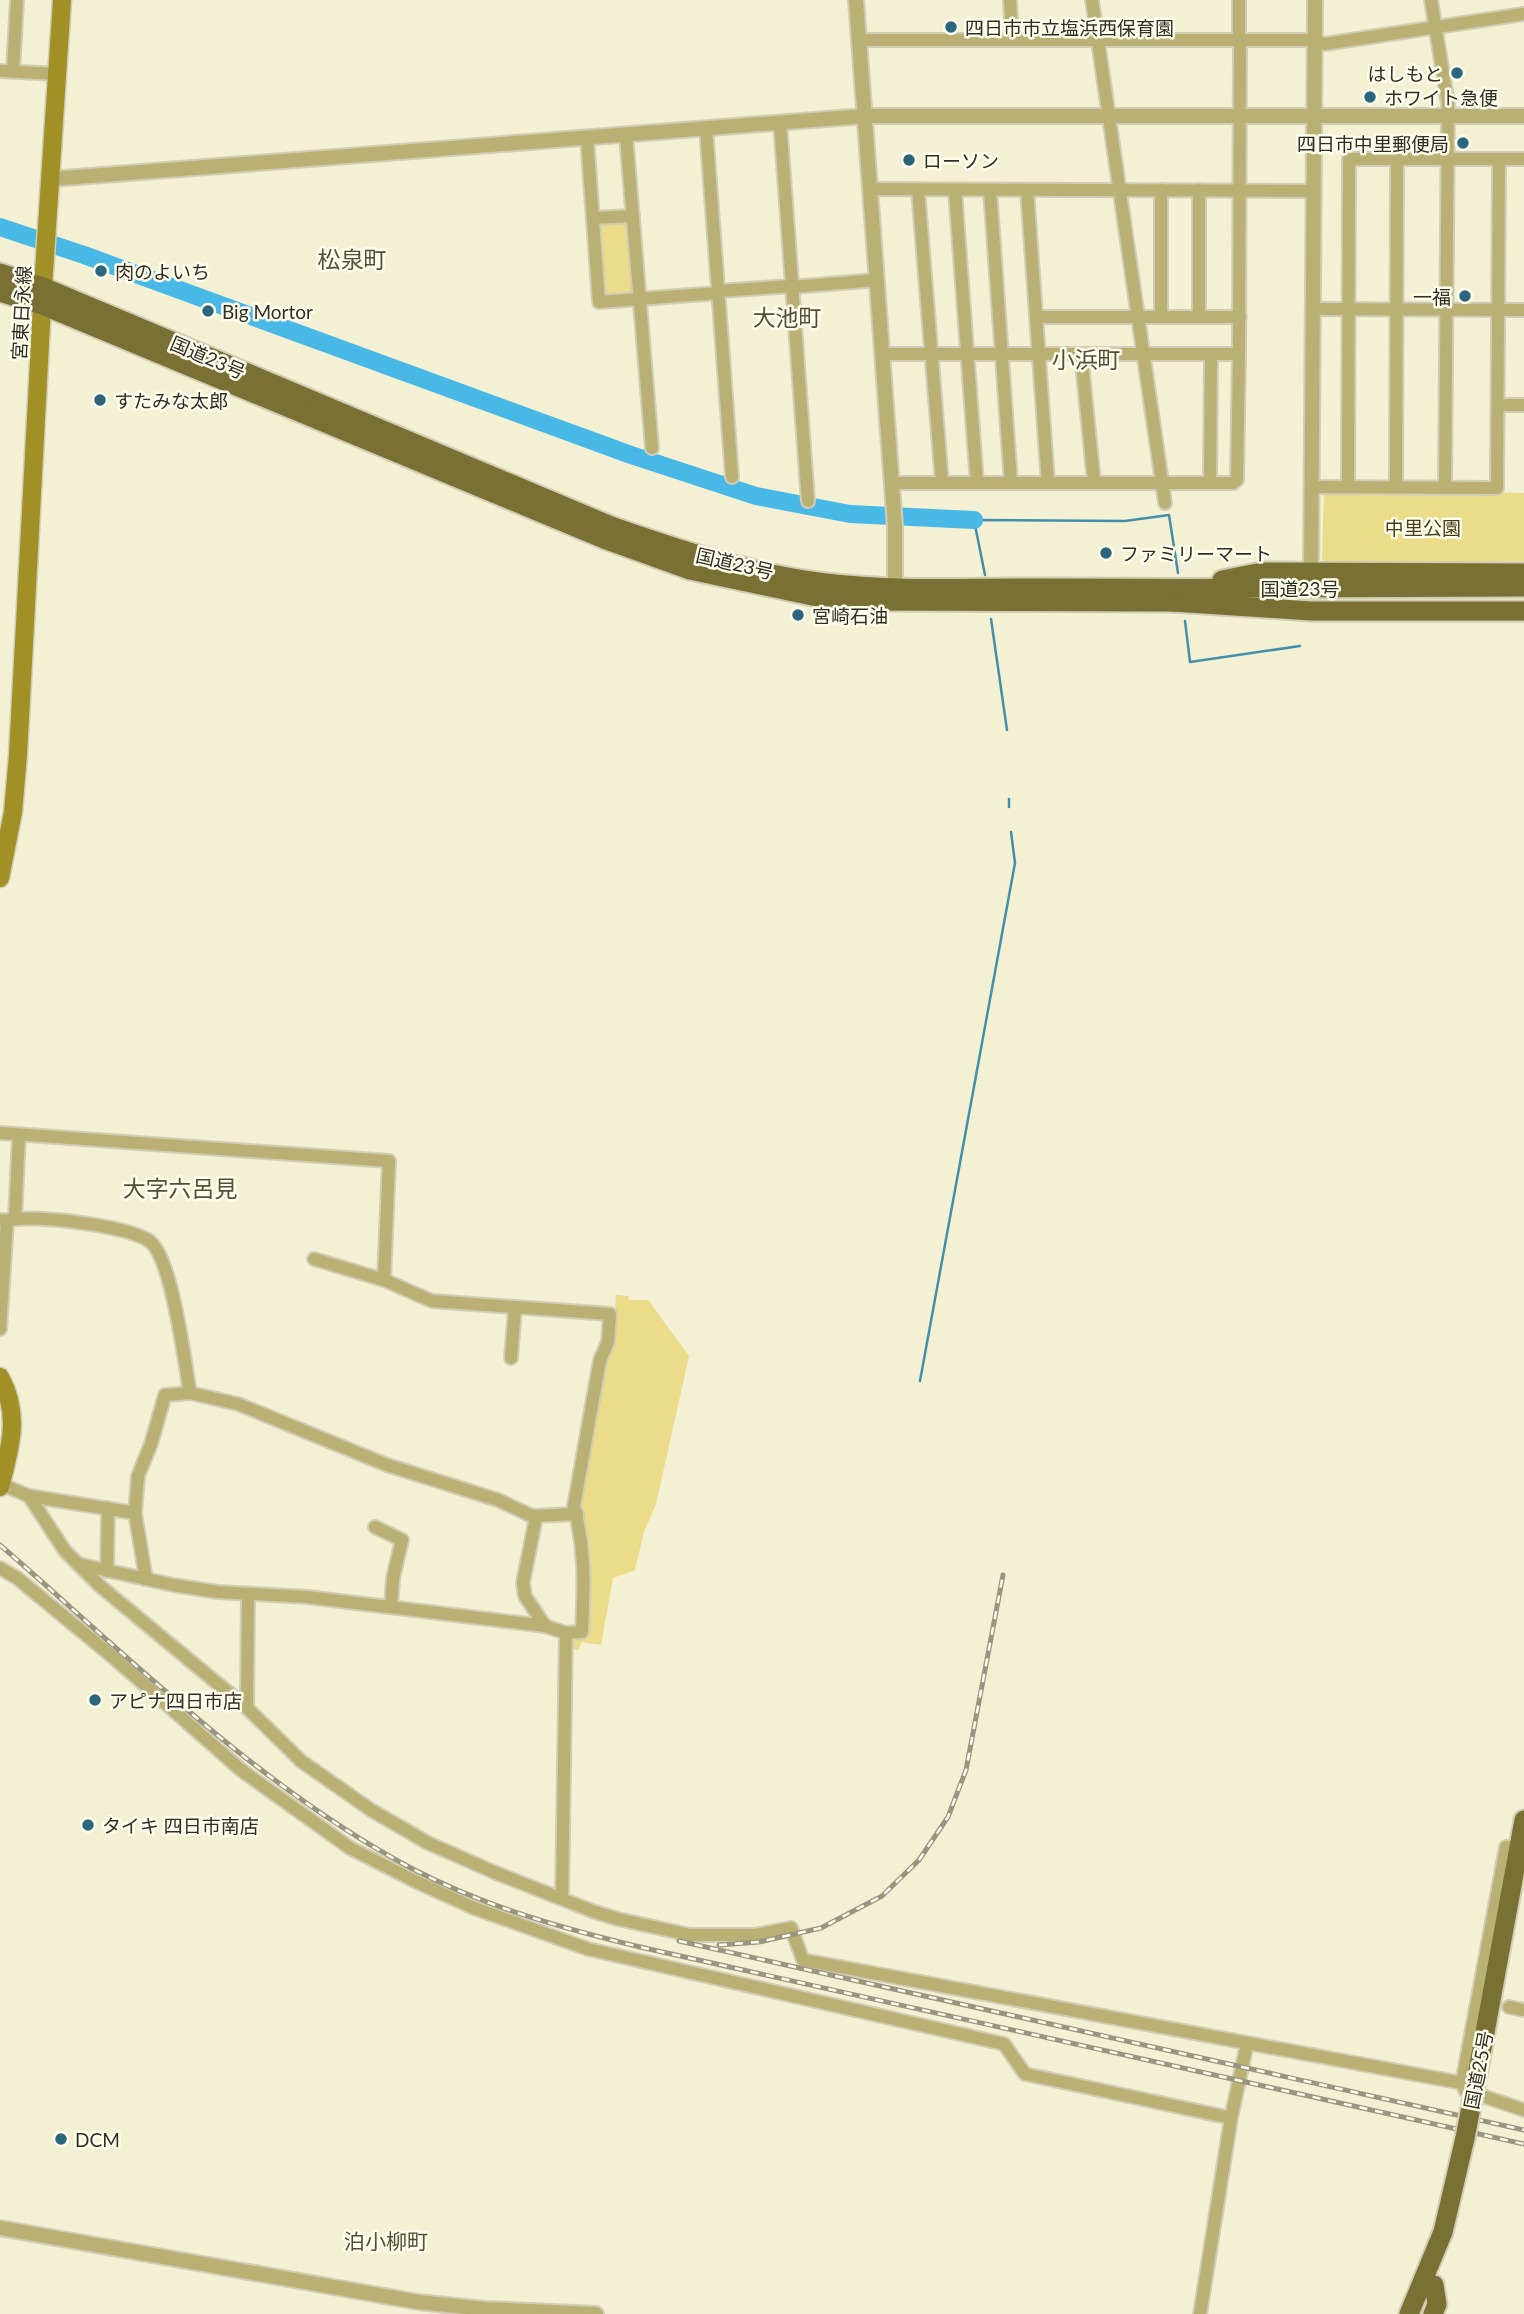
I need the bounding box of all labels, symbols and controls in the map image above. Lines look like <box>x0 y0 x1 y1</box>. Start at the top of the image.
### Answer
place label: 四日市市立塩浜西保育園 <box>965 16 1174 39</box>
marker: 四日市市立塩浜西保育園 <box>943 19 959 35</box>
place label: はしもと <box>1367 62 1443 85</box>
marker: はしもと <box>1449 65 1465 81</box>
place label: ホワイト急便 <box>1384 86 1498 109</box>
marker: ホワイト急便 <box>1362 89 1378 105</box>
place label: 四日市中里郵便局 <box>1297 132 1449 155</box>
marker: 四日市中里郵便局 <box>1455 135 1471 151</box>
place label: ローソン <box>923 149 999 172</box>
marker: ローソン <box>901 152 917 168</box>
district label: 松泉町 <box>318 245 387 273</box>
place label: 肉のよいち <box>115 260 210 283</box>
marker: 肉のよいち <box>93 263 109 279</box>
street label: 宮東日永線 <box>7 265 35 361</box>
place label: 一福 <box>1413 285 1451 308</box>
marker: 一福 <box>1457 288 1473 304</box>
place label: Big Mortor <box>222 300 313 323</box>
marker: Big Mortor <box>200 303 216 319</box>
district label: 大池町 <box>753 303 822 331</box>
street label: 国道23号 <box>167 331 249 383</box>
district label: 小浜町 <box>1052 345 1121 373</box>
place label: すたみな太郎 <box>114 389 228 412</box>
marker: すたみな太郎 <box>92 392 108 408</box>
park label: 中里公園 <box>1385 516 1461 539</box>
place label: ファミリーマート <box>1120 542 1272 565</box>
street label: 国道23号 <box>694 543 776 583</box>
marker: ファミリーマート <box>1098 545 1114 561</box>
street label: 国道23号 <box>1260 577 1340 600</box>
place label: 宮崎石油 <box>812 604 888 627</box>
marker: 宮崎石油 <box>790 607 806 623</box>
district label: 大字六呂見 <box>123 1174 238 1202</box>
place label: アピナ四日市店 <box>109 1689 242 1712</box>
marker: アピナ四日市店 <box>87 1692 103 1708</box>
place label: タイキ 四日市南店 <box>102 1814 259 1837</box>
marker: タイキ 四日市南店 <box>80 1817 96 1833</box>
street label: 国道25号 <box>1459 2029 1497 2111</box>
place label: DCM <box>75 2128 120 2151</box>
marker: DCM <box>53 2131 69 2147</box>
district label: 泊小柳町 <box>344 2228 428 2253</box>

